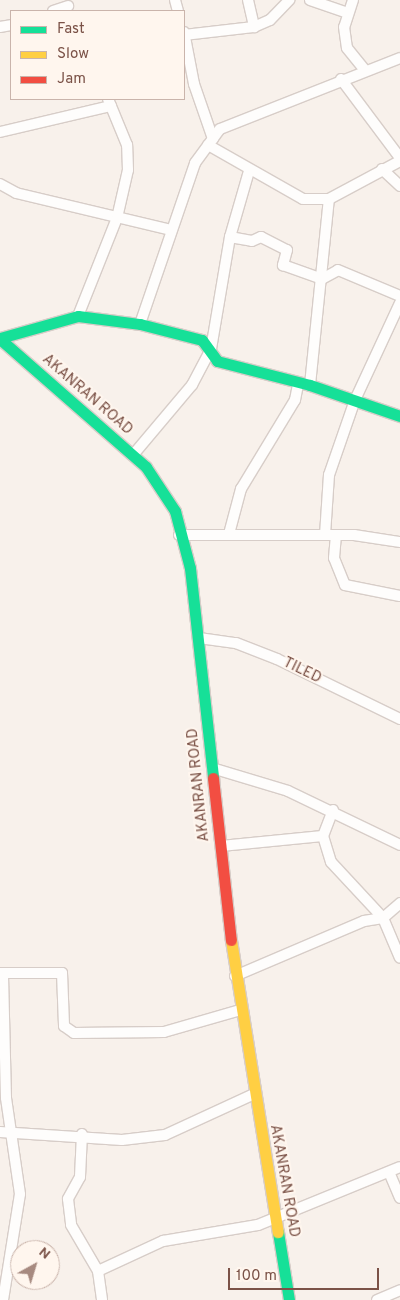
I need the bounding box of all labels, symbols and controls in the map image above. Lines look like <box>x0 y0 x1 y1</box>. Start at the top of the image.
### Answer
legend <box>10 10 185 100</box>
text: Fast <box>57 20 85 39</box>
text: Slow <box>57 45 89 64</box>
text: Jam <box>57 70 86 89</box>
street label: AKANRAN ROAD <box>38 351 136 439</box>
street label: TILED <box>280 654 324 688</box>
street label: AKANRAN ROAD <box>184 727 214 843</box>
street label: AKANRAN ROAD <box>265 1123 303 1239</box>
north arrow <box>10 1240 60 1290</box>
text: N <box>35 1244 53 1264</box>
scale bar <box>230 1258 381 1290</box>
text: 100 m <box>236 1267 277 1286</box>

